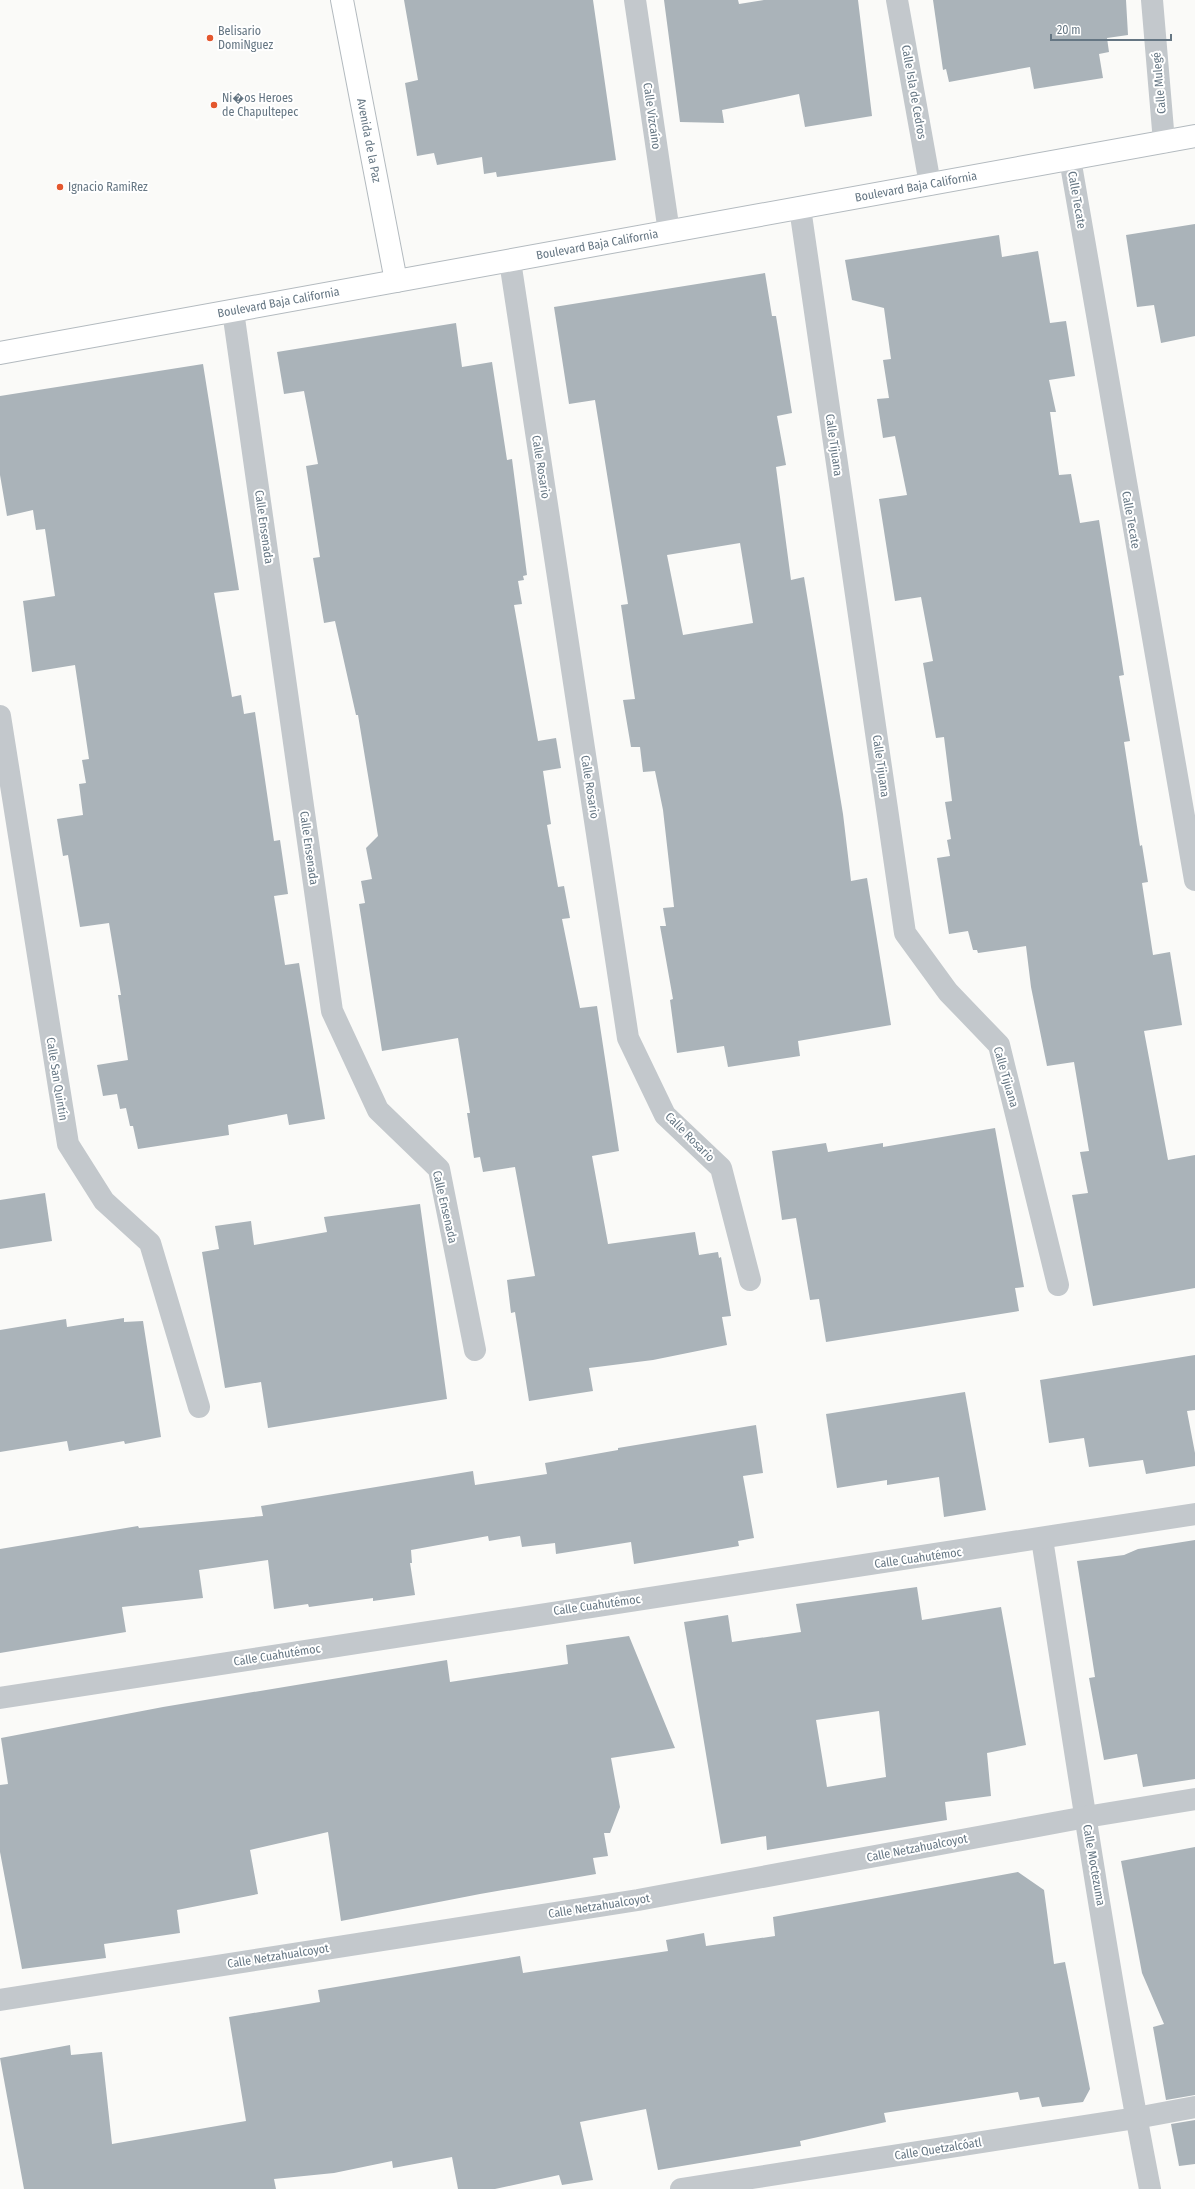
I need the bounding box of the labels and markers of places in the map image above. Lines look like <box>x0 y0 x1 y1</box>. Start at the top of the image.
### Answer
place label: Belisario DomiNguez <box>218 24 273 52</box>
marker: Belisario DomiNguez <box>205 33 215 43</box>
place label: Ni�os Heroes de Chapultepec <box>222 91 298 119</box>
marker: Ni�os Heroes de Chapultepec <box>209 100 219 110</box>
place label: Ignacio RamiRez <box>68 180 148 194</box>
marker: Ignacio RamiRez <box>55 182 65 192</box>

